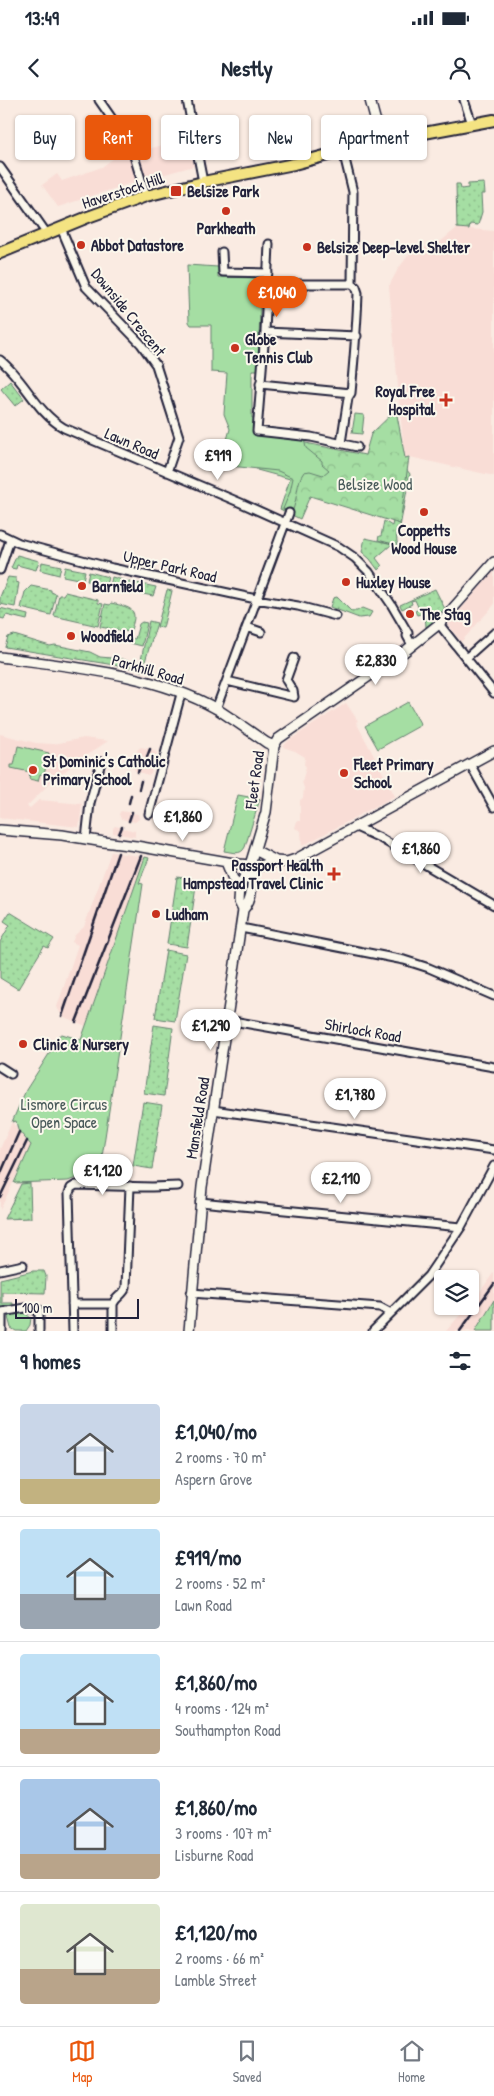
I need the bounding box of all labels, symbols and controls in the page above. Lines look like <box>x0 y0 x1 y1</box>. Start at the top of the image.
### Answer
text: 13:49 <box>25 5 59 31</box>
text: Nestly <box>221 53 273 83</box>
icon: back <box>20 54 48 82</box>
icon: person <box>446 54 474 82</box>
chip: Buy <box>15 115 75 160</box>
chip: Rent <box>85 115 151 160</box>
chip: Filters <box>161 115 239 160</box>
chip: New <box>249 115 311 160</box>
chip: Apartment <box>321 115 427 160</box>
street label: Haverstock Hill <box>79 166 167 214</box>
place label: Belsize Park <box>187 180 260 202</box>
marker: Belsize Park <box>169 184 183 198</box>
marker: Parkheath <box>220 205 232 217</box>
place label: Parkheath <box>197 217 255 239</box>
place label: Abbot Datastore <box>91 234 185 256</box>
place label: Belsize Deep-level Shelter <box>317 236 471 259</box>
marker: Abbot Datastore <box>75 239 87 251</box>
marker: Belsize Deep-level Shelter <box>301 241 313 253</box>
street label: Downside Crescent <box>87 263 172 361</box>
pin: £1,040 <box>236 276 318 318</box>
text: £1,040 <box>258 281 296 303</box>
place label: Globe Tennis Club <box>244 328 313 368</box>
marker: Globe Tennis Club <box>229 342 241 354</box>
place label: Royal Free Hospital <box>375 380 436 421</box>
marker: Royal Free Hospital <box>439 393 453 407</box>
street label: Lawn Road <box>102 422 162 464</box>
pin: £919 <box>188 438 248 481</box>
text: £919 <box>205 444 231 466</box>
park label: Belsize Wood <box>338 473 412 495</box>
marker: Coppetts Wood House <box>418 506 430 518</box>
place label: Coppetts Wood House <box>391 519 457 559</box>
street label: Upper Park Road <box>121 545 219 587</box>
place label: Huxley House <box>356 571 432 594</box>
place label: Barnfield <box>92 575 144 597</box>
marker: Huxley House <box>340 576 352 588</box>
marker: Barnfield <box>76 580 88 592</box>
place label: The Stag <box>419 603 471 626</box>
marker: The Stag <box>404 608 416 620</box>
place label: Woodfield <box>81 625 134 647</box>
marker: Woodfield <box>65 630 77 642</box>
pin: £2,830 <box>335 644 417 686</box>
street label: Parkhill Road <box>109 648 187 690</box>
text: £2,830 <box>356 649 396 671</box>
place label: St Dominic's Catholic Primary School <box>43 750 166 791</box>
street label: Fleet Road <box>239 750 269 811</box>
place label: Fleet Primary School <box>353 753 434 793</box>
marker: St Dominic's Catholic Primary School <box>27 764 39 776</box>
marker: Fleet Primary School <box>338 767 350 779</box>
pin: £1,860 <box>142 800 224 842</box>
text: £1,860 <box>164 805 202 827</box>
pin: £1,860 <box>380 832 462 874</box>
text: £1,860 <box>402 837 440 859</box>
place label: Passport Health Hampstead Travel Clinic <box>183 854 324 895</box>
marker: Passport Health Hampstead Travel Clinic <box>327 867 341 881</box>
place label: Ludham <box>166 903 209 925</box>
marker: Ludham <box>150 908 162 920</box>
pin: £1,290 <box>170 1008 252 1051</box>
street label: Shirlock Road <box>323 1012 403 1048</box>
text: £1,290 <box>192 1014 230 1036</box>
place label: Clinic & Nursery <box>33 1033 129 1056</box>
marker: Clinic & Nursery <box>17 1038 29 1050</box>
street label: Mansfield Road <box>180 1076 214 1160</box>
pin: £1,780 <box>314 1078 396 1120</box>
text: £1,780 <box>335 1083 375 1105</box>
park label: Lismore Circus Open Space <box>21 1093 107 1133</box>
pin: £1,120 <box>62 1154 144 1196</box>
text: £1,120 <box>84 1159 122 1181</box>
pin: £2,110 <box>300 1162 382 1204</box>
text: £2,110 <box>322 1167 360 1189</box>
map controls <box>434 1270 479 1315</box>
button: layers <box>434 1270 479 1315</box>
scale bar <box>15 1296 139 1319</box>
text: 100 m <box>22 1298 52 1317</box>
text: 9 homes <box>20 1347 81 1376</box>
icon: filters <box>446 1347 474 1375</box>
text: £1,040/mo <box>175 1417 257 1446</box>
icon: home <box>60 1424 120 1484</box>
text: 2 rooms · 70 m² <box>175 1446 266 1468</box>
text: Aspern Grove <box>175 1468 252 1490</box>
text: £919/mo <box>175 1543 241 1572</box>
icon: home <box>60 1549 120 1609</box>
text: 2 rooms · 52 m² <box>175 1572 265 1594</box>
text: Lawn Road <box>175 1594 232 1616</box>
text: £1,860/mo <box>175 1668 257 1697</box>
icon: home <box>60 1674 120 1734</box>
text: 4 rooms · 124 m² <box>175 1697 269 1719</box>
text: Southampton Road <box>175 1719 281 1741</box>
text: £1,860/mo <box>175 1793 257 1822</box>
icon: home <box>60 1799 120 1859</box>
text: 3 rooms · 107 m² <box>175 1822 272 1844</box>
text: Lisburne Road <box>175 1844 253 1866</box>
text: £1,120/mo <box>175 1918 257 1947</box>
icon: home <box>60 1924 120 1984</box>
text: 2 rooms · 66 m² <box>175 1947 264 1969</box>
text: Lamble Street <box>175 1969 256 1991</box>
tab: Map <box>68 2037 96 2086</box>
tab: Saved <box>233 2037 261 2086</box>
tab: Home <box>398 2037 426 2086</box>

